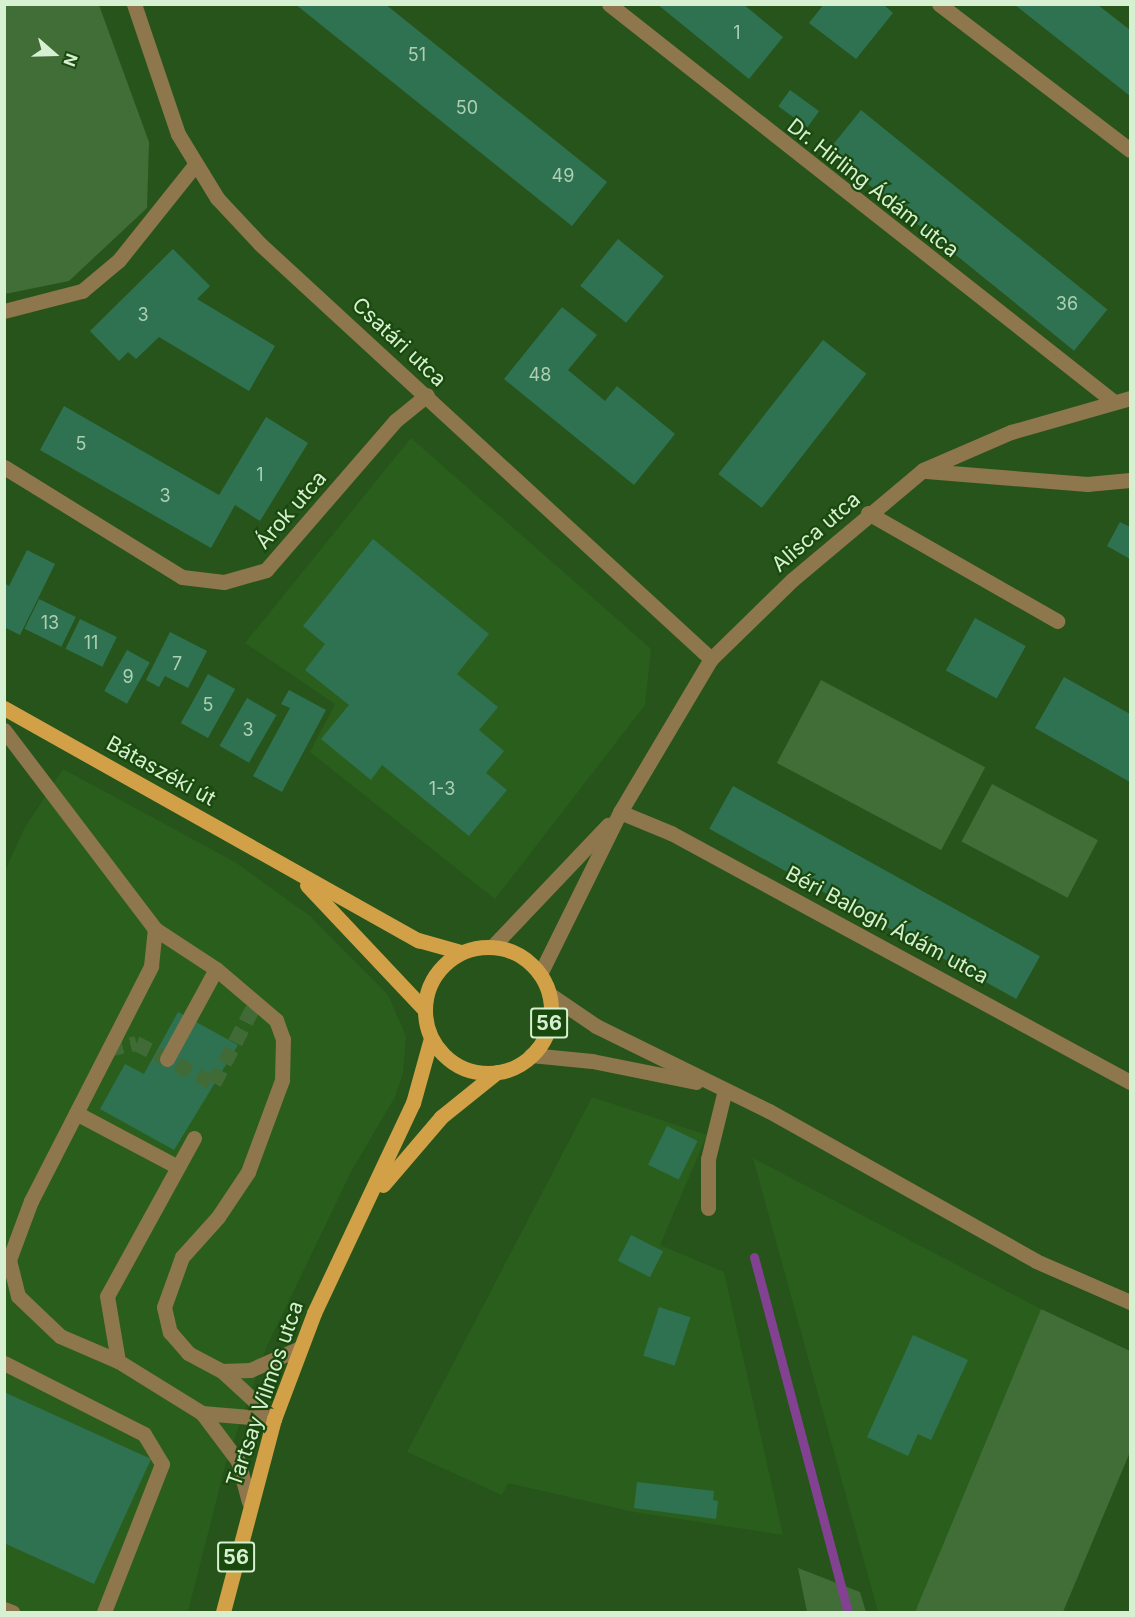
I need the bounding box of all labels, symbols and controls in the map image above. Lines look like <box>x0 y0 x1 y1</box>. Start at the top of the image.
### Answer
house number: 1 <box>733 22 741 44</box>
north arrow <box>24 24 84 84</box>
house number: 51 <box>408 44 426 66</box>
text: N <box>59 51 82 69</box>
house number: 50 <box>456 97 478 119</box>
street label: Dr. Hirling Ádám utca <box>782 113 964 263</box>
house number: 49 <box>552 165 574 187</box>
street label: Csatári utca <box>347 292 451 392</box>
house number: 36 <box>1056 293 1078 315</box>
house number: 3 <box>137 304 149 326</box>
house number: 48 <box>529 364 551 386</box>
house number: 5 <box>76 433 86 455</box>
house number: 1 <box>256 464 264 486</box>
street label: Árok utca <box>250 466 332 554</box>
house number: 3 <box>159 485 171 507</box>
street label: Alisca utca <box>767 487 865 577</box>
house number: 13 <box>41 612 59 634</box>
house number: 11 <box>84 632 98 654</box>
house number: 7 <box>172 653 182 675</box>
house number: 9 <box>122 666 134 688</box>
house number: 5 <box>203 694 213 716</box>
house number: 3 <box>242 719 254 741</box>
street label: Bátaszéki út <box>102 731 220 811</box>
house number: 1-3 <box>429 778 455 800</box>
street label: Béri Balogh Ádám utca <box>781 861 993 989</box>
road number: 56 <box>530 1006 568 1040</box>
street label: Tartsay Vilmos utca <box>221 1298 309 1490</box>
road number: 56 <box>216 1540 256 1574</box>

